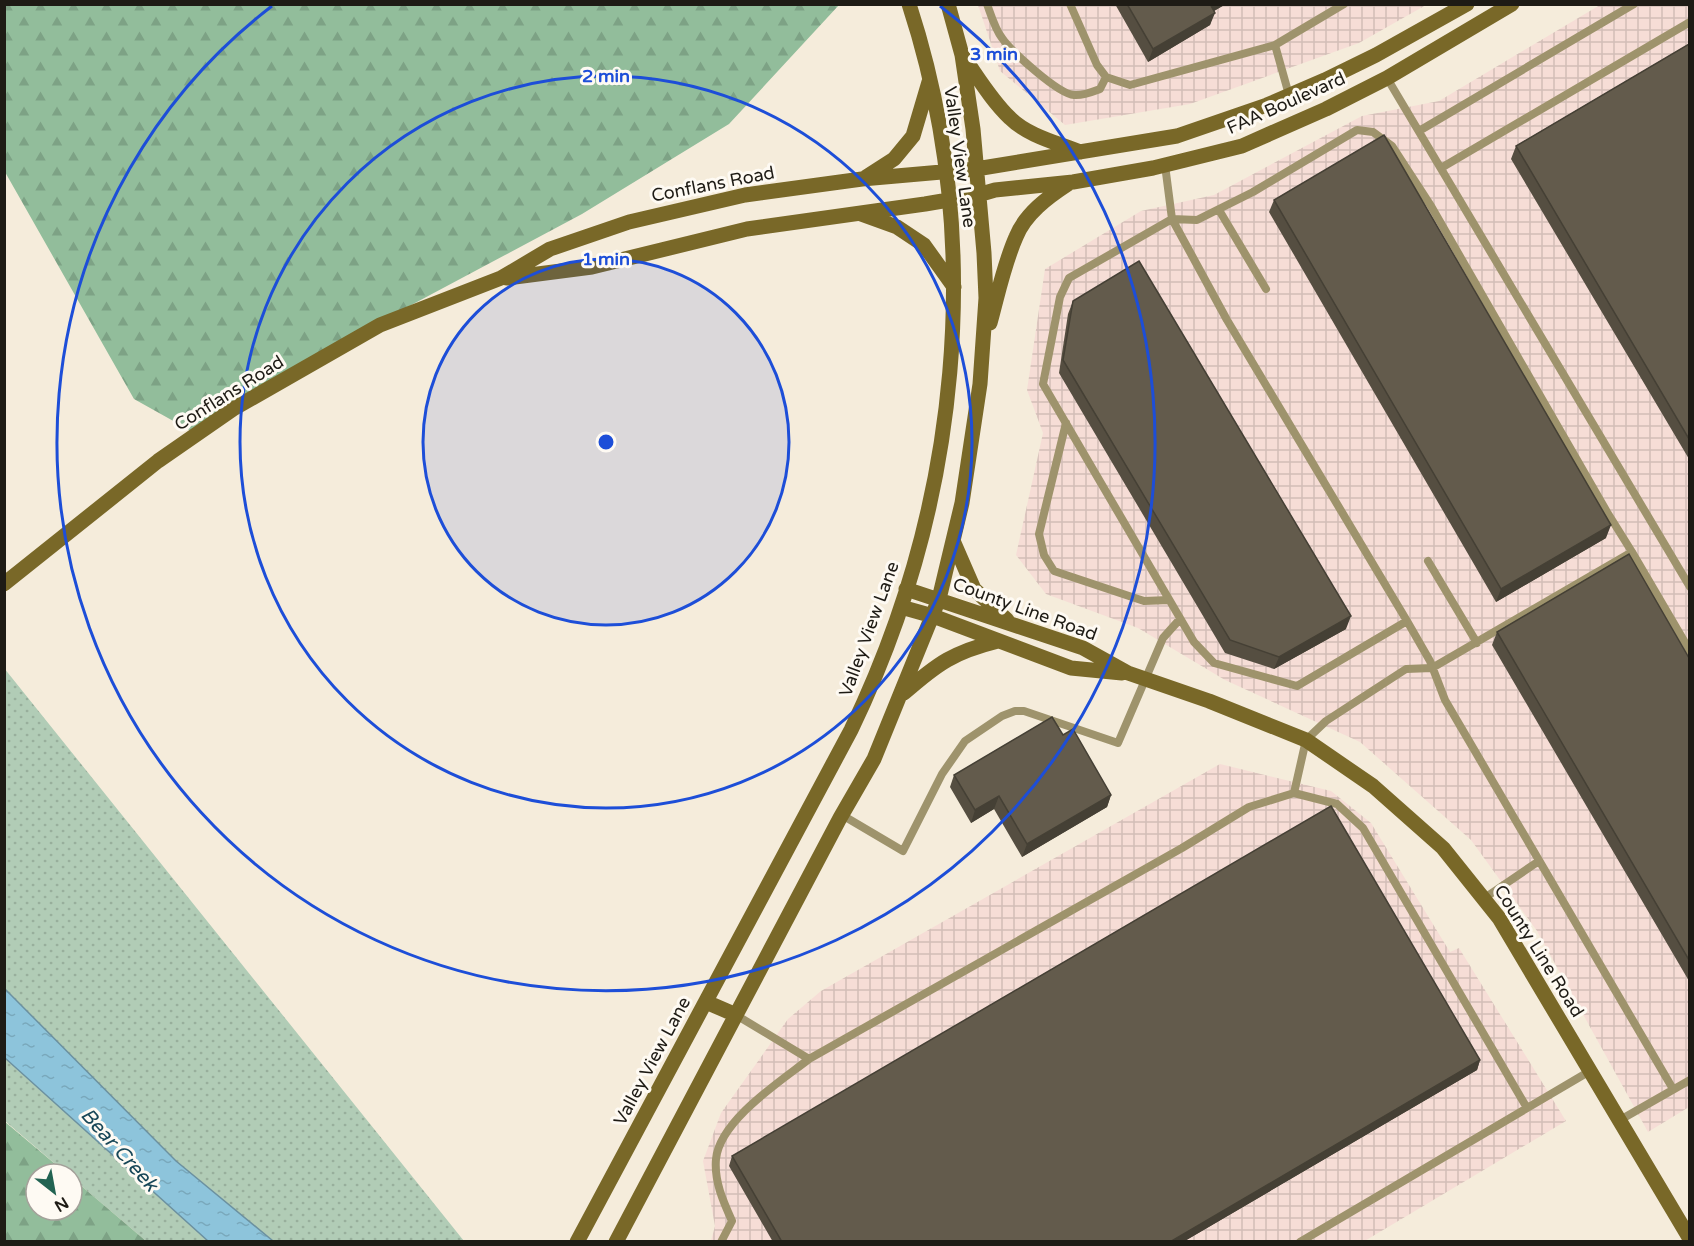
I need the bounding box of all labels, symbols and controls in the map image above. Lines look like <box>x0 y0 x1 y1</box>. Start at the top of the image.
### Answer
text: 3 min <box>970 43 1018 65</box>
text: 2 min <box>582 65 630 87</box>
street label: FAA Boulevard <box>1223 67 1349 139</box>
street label: Valley View Lane <box>939 85 981 229</box>
street label: Conflans Road <box>650 161 776 207</box>
text: 1 min <box>582 248 630 270</box>
street label: Conflans Road <box>170 351 288 435</box>
centre of rings <box>596 432 616 452</box>
street label: Valley View Lane <box>834 558 904 700</box>
street label: County Line Road <box>950 573 1100 645</box>
street label: County Line Road <box>1489 881 1589 1021</box>
street label: Valley View Lane <box>609 993 695 1129</box>
water label: Bear Creek <box>75 1103 164 1198</box>
north arrow <box>24 1162 84 1222</box>
text: N <box>51 1192 72 1216</box>

